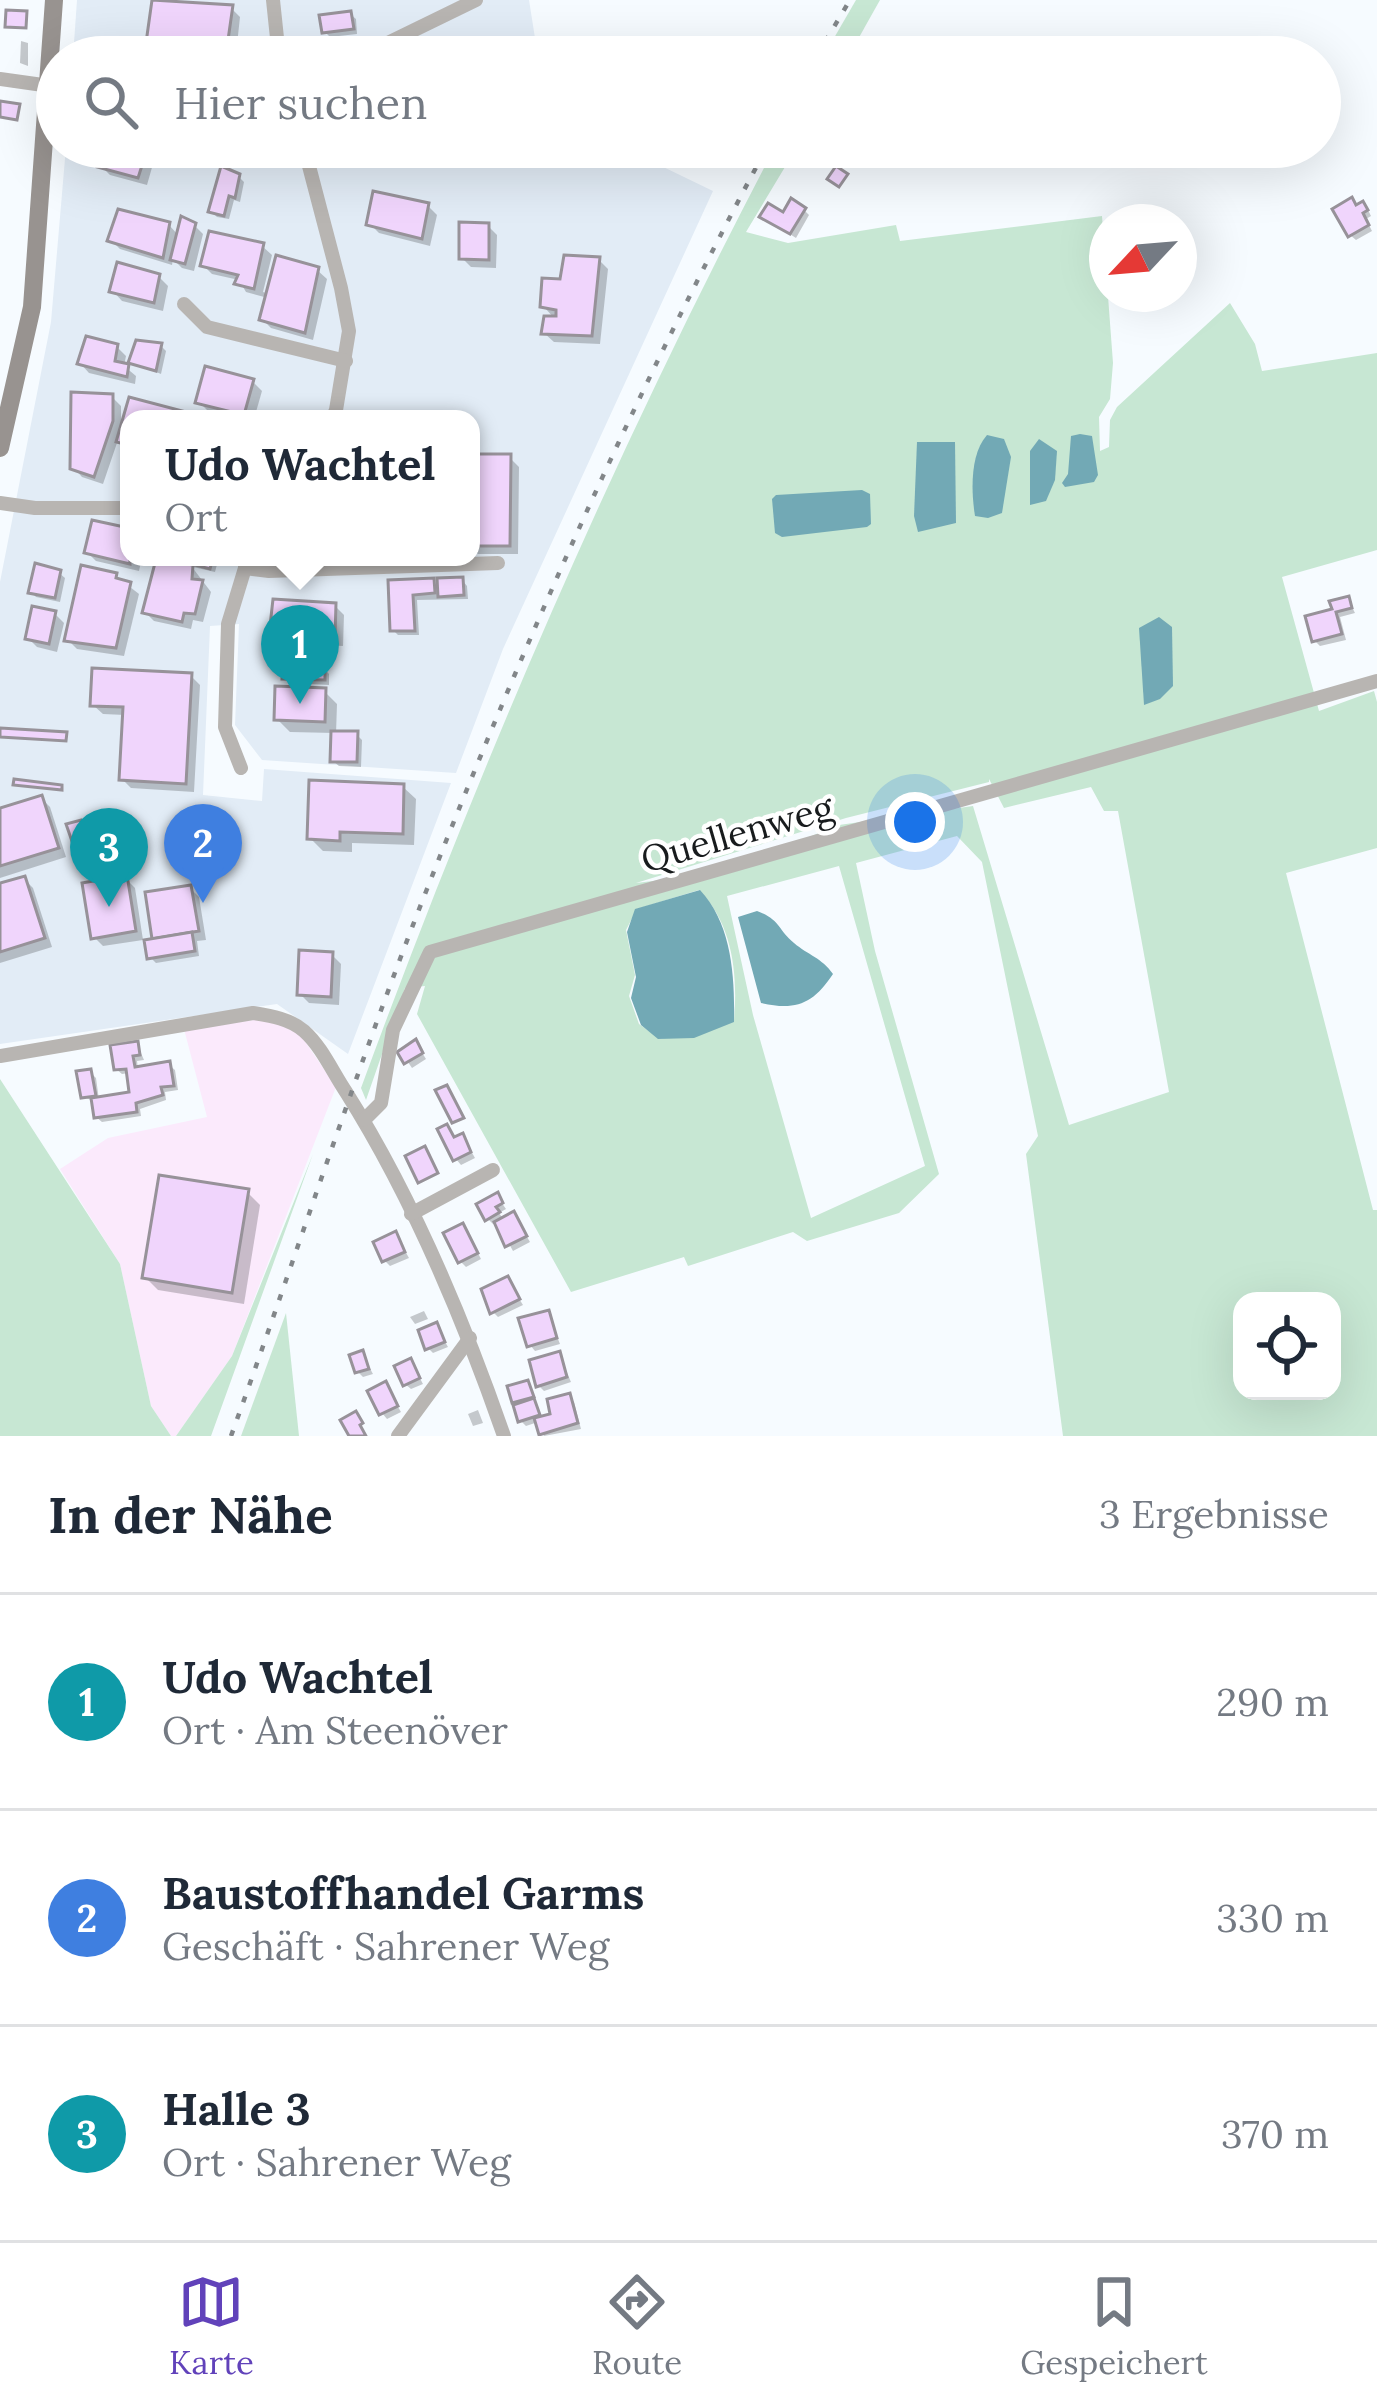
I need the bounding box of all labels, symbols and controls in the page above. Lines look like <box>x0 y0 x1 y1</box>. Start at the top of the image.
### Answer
search box <box>36 36 1341 168</box>
icon: search <box>78 69 144 135</box>
text: Hier suchen <box>174 74 427 131</box>
north arrow <box>1089 204 1197 312</box>
popup <box>120 410 480 566</box>
text: Udo Wachtel <box>164 435 436 492</box>
text: Ort <box>164 492 228 542</box>
pin: 1 <box>261 605 339 704</box>
street label: Quellenweg <box>636 783 839 882</box>
your location <box>885 792 945 852</box>
pin: 2 <box>164 804 242 903</box>
pin: 3 <box>70 808 148 907</box>
map controls <box>1233 1292 1341 1400</box>
button: locate <box>1233 1292 1341 1400</box>
text: In der Nähe <box>48 1482 333 1547</box>
text: 3 Ergebnisse <box>1099 1489 1329 1539</box>
text: Udo Wachtel <box>162 1648 433 1705</box>
text: 1 <box>79 1677 95 1727</box>
text: 290 m <box>1216 1677 1329 1727</box>
text: Ort · Am Steenöver <box>162 1705 508 1755</box>
text: Baustoffhandel Garms <box>162 1864 644 1921</box>
text: 2 <box>77 1893 97 1943</box>
text: 330 m <box>1216 1893 1329 1943</box>
text: Geschäft · Sahrener Weg <box>162 1921 609 1971</box>
text: Halle 3 <box>162 2080 311 2137</box>
text: 3 <box>76 2109 98 2159</box>
text: 370 m <box>1221 2109 1329 2159</box>
text: Ort · Sahrener Weg <box>162 2137 511 2187</box>
tab: Karte <box>169 2269 254 2383</box>
tab: Route <box>592 2269 682 2383</box>
tab: Gespeichert <box>1020 2269 1208 2383</box>

